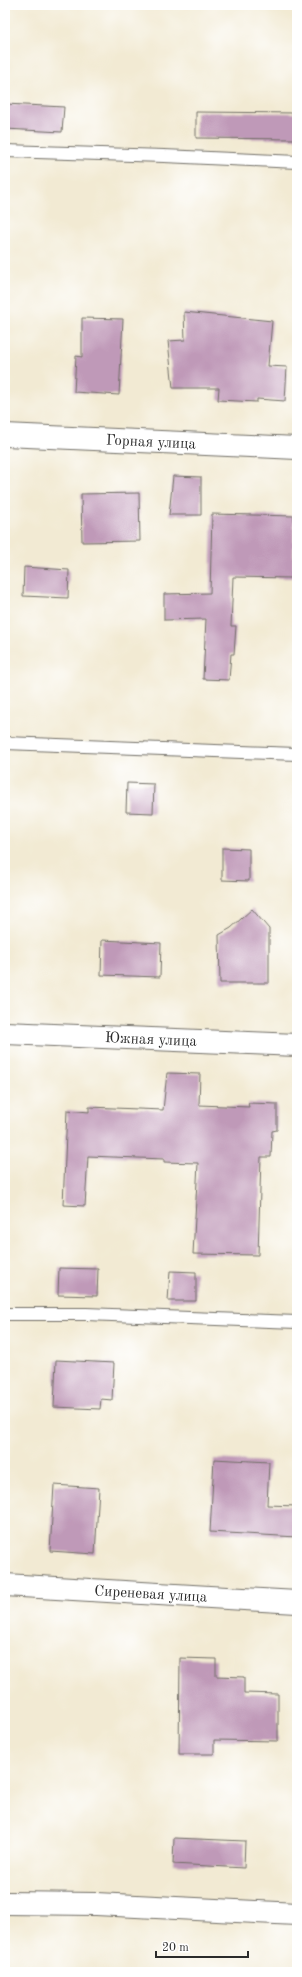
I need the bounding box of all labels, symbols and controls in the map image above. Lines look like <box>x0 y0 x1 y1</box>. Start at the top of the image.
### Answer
street label: Горная улица <box>105 433 197 453</box>
street label: Южная улица <box>105 1031 198 1050</box>
street label: Сиреневая улица <box>94 1584 208 1606</box>
scale bar <box>156 1933 248 1959</box>
text: 20 m <box>162 1942 189 1954</box>

